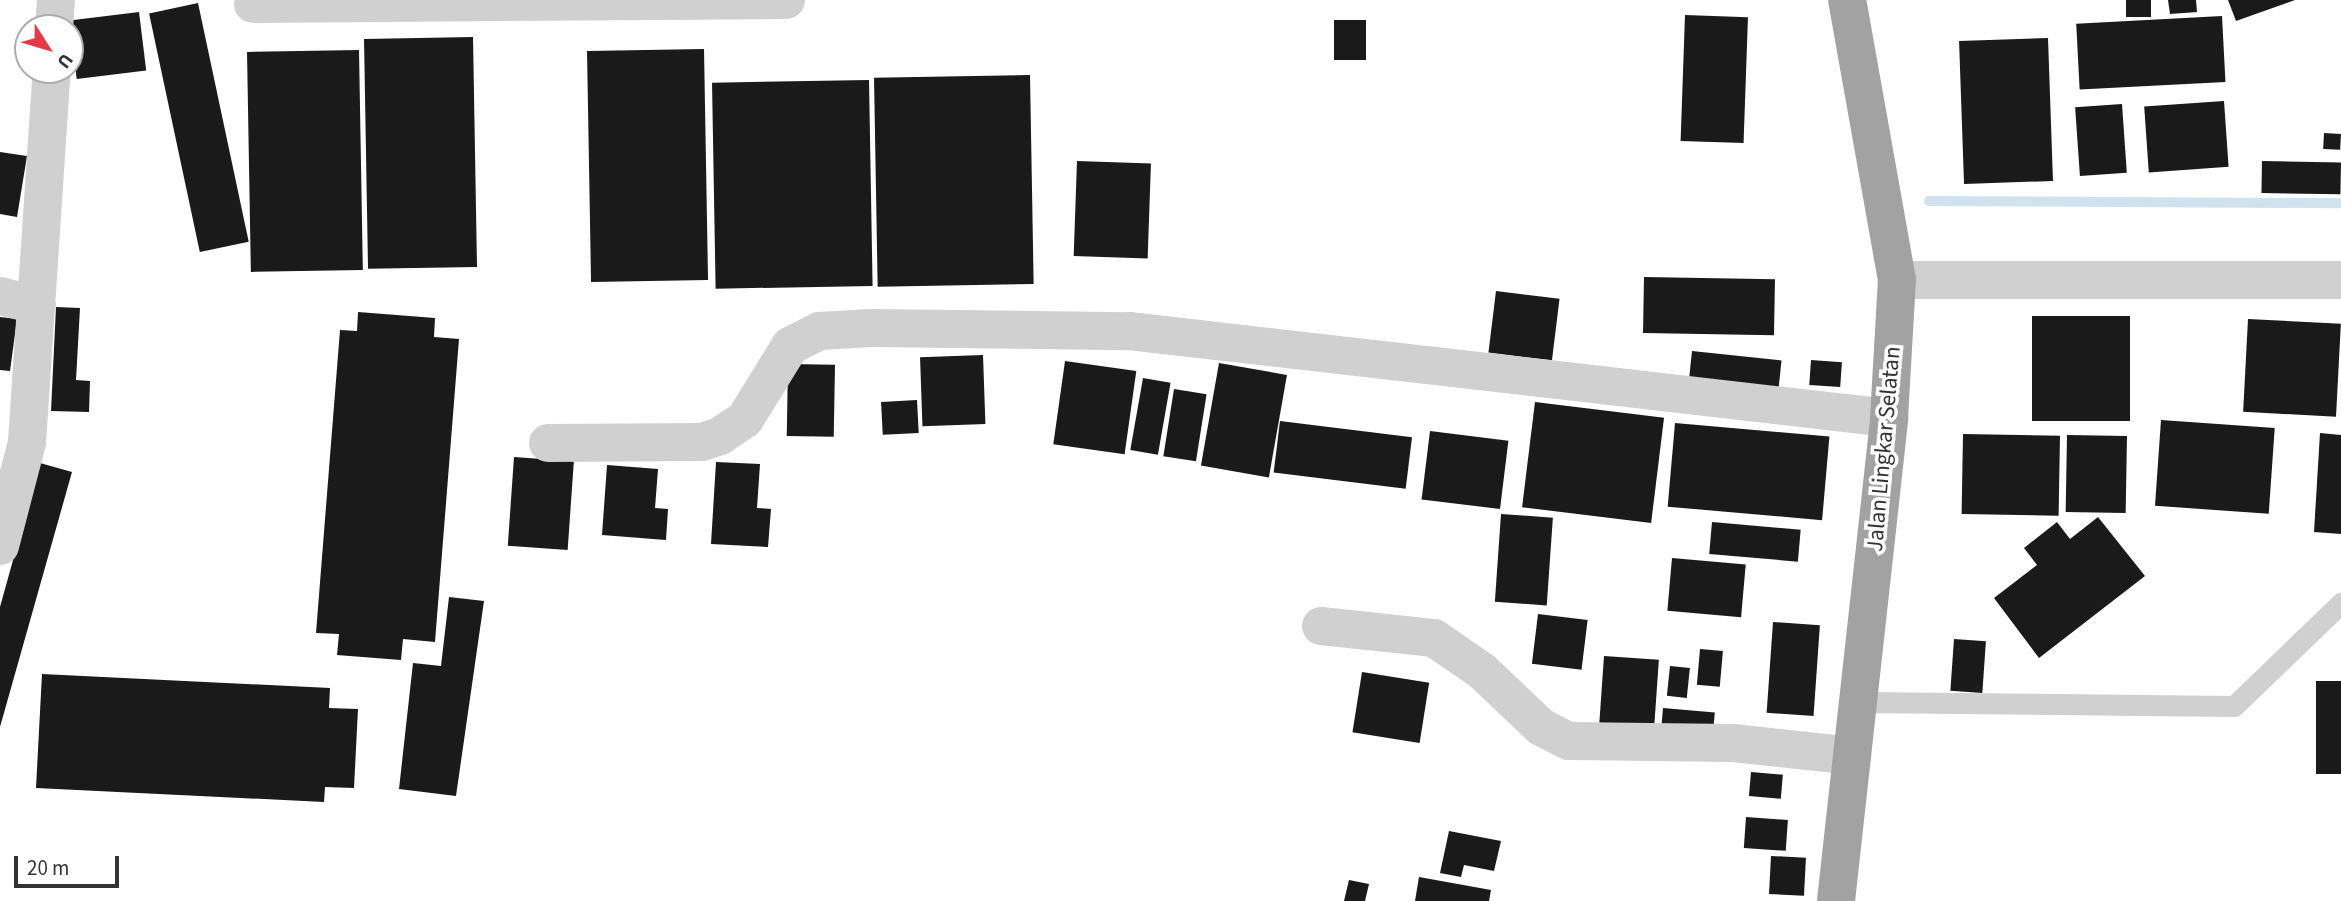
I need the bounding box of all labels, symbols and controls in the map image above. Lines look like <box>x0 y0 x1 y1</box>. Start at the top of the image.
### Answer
north arrow <box>14 14 84 84</box>
text: U <box>50 48 79 74</box>
street label: Jalan Lingkar Selatan <box>1861 345 1907 553</box>
scale bar <box>18 842 122 886</box>
text: 20 m <box>27 853 69 883</box>

